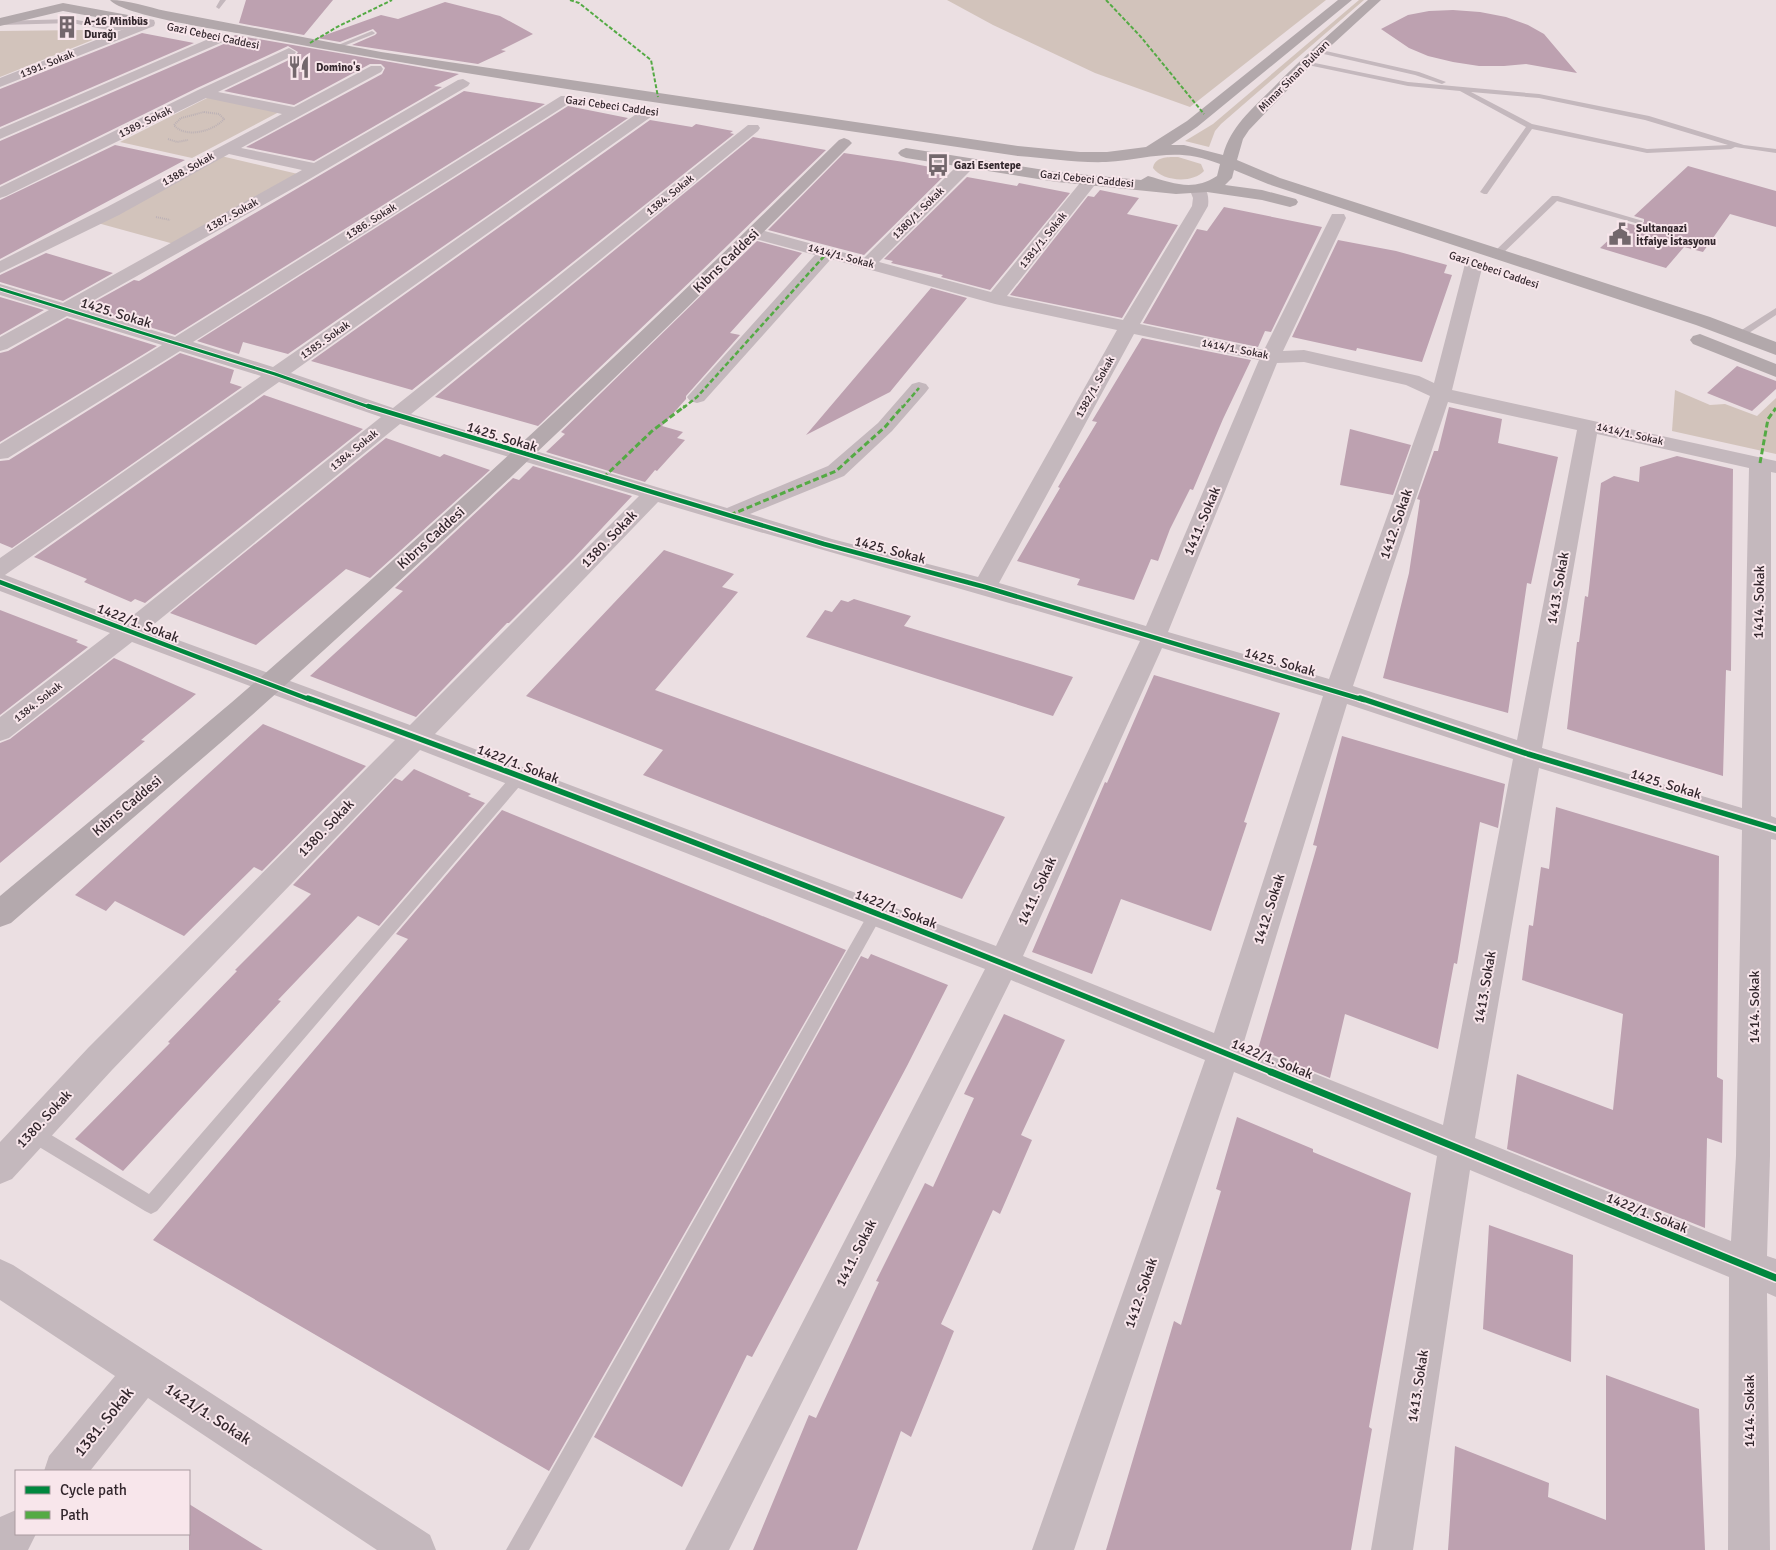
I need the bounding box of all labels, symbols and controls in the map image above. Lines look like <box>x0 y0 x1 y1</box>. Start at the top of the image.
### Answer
building icon: A-16 Minibüs Durağı <box>54 14 80 40</box>
place label: A-16 Minibüs Durağı <box>84 15 148 41</box>
street label: Gazi Cebeci Caddesi <box>166 20 260 52</box>
street label: Mimar Sinan Bulvarı <box>1256 38 1332 114</box>
street label: 1391. Sokak <box>18 47 77 81</box>
restaurant icon: Domino's <box>286 54 312 80</box>
place label: Domino's <box>316 61 361 74</box>
street label: Gazi Cebeci Caddesi <box>564 93 660 119</box>
street label: 1389. Sokak <box>116 103 174 140</box>
street label: 1388. Sokak <box>160 149 217 189</box>
bus stop icon: Gazi Esentepe <box>925 152 951 178</box>
place label: Gazi Esentepe <box>954 159 1022 172</box>
street label: Gazi Cebeci Caddesi <box>1040 168 1134 190</box>
street label: 1384. Sokak <box>644 172 697 218</box>
street label: 1380/1. Sokak <box>889 184 947 242</box>
street label: 1387. Sokak <box>204 195 261 235</box>
street label: 1386. Sokak <box>343 200 399 242</box>
street label: 1381/1. Sokak <box>1017 209 1070 271</box>
public building icon: Sultangazi İtfaiye İstasyonu <box>1607 221 1633 247</box>
place label: Sultangazi İtfaiye İstasyonu <box>1636 222 1716 248</box>
street label: Kıbrıs Caddesi <box>689 225 763 297</box>
street label: 1414/1. Sokak <box>806 241 876 271</box>
street label: Gazi Cebeci Caddesi <box>1447 249 1541 291</box>
street label: 1425. Sokak <box>79 294 153 332</box>
street label: 1385. Sokak <box>298 318 353 362</box>
street label: 1414/1. Sokak <box>1200 336 1270 362</box>
street label: 1382/1. Sokak <box>1073 354 1117 420</box>
street label: 1425. Sokak <box>465 418 539 456</box>
street label: 1414/1. Sokak <box>1595 420 1665 448</box>
street label: 1384. Sokak <box>328 427 381 473</box>
street label: 1411. Sokak <box>1180 484 1224 558</box>
street label: 1412. Sokak <box>1376 487 1416 561</box>
street label: Kıbrıs Caddesi <box>394 503 468 573</box>
street label: 1380. Sokak <box>577 507 641 571</box>
street label: 1425. Sokak <box>852 532 928 568</box>
street label: 1413. Sokak <box>1543 550 1573 626</box>
street label: 1414. Sokak <box>1750 565 1768 639</box>
street label: 1422/1. Sokak <box>94 600 182 646</box>
street label: 1425. Sokak <box>1242 644 1318 680</box>
street label: 1384. Sokak <box>11 679 65 725</box>
street label: 1422/1. Sokak <box>474 741 562 787</box>
street label: 1425. Sokak <box>1629 765 1703 803</box>
street label: Kıbrıs Caddesi <box>89 772 165 840</box>
street label: 1380. Sokak <box>294 796 358 860</box>
street label: 1411. Sokak <box>1014 854 1060 928</box>
street label: 1412. Sokak <box>1250 872 1288 946</box>
street label: 1422/1. Sokak <box>852 886 940 932</box>
street label: 1413. Sokak <box>1470 949 1500 1025</box>
street label: 1414. Sokak <box>1746 970 1763 1044</box>
street label: 1422/1. Sokak <box>1229 1035 1315 1083</box>
street label: 1380. Sokak <box>13 1086 75 1152</box>
street label: 1422/1. Sokak <box>1604 1189 1690 1237</box>
street label: 1411. Sokak <box>832 1217 880 1289</box>
street label: 1412. Sokak <box>1121 1256 1161 1330</box>
street label: 1413. Sokak <box>1404 1349 1432 1423</box>
street label: 1414. Sokak <box>1741 1374 1758 1448</box>
street label: 1421/1. Sokak <box>161 1379 255 1449</box>
street label: 1381. Sokak <box>70 1383 138 1461</box>
legend <box>15 1470 190 1535</box>
text: Cycle path <box>60 1481 127 1499</box>
text: Path <box>60 1506 89 1524</box>

